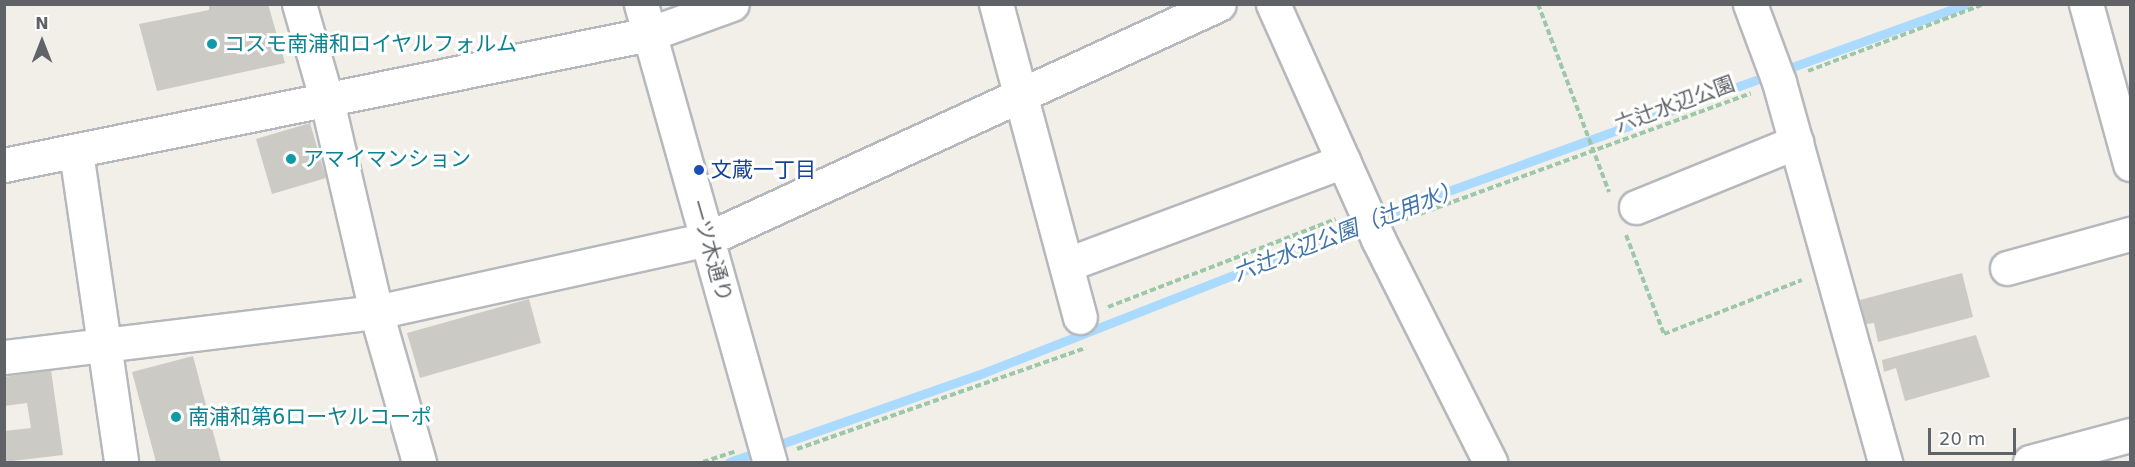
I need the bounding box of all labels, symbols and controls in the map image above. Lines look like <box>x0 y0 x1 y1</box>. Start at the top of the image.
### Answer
north arrow <box>12 12 72 72</box>
text: N <box>35 14 49 33</box>
place label: コスモ南浦和ロイヤルフォルム <box>224 31 518 57</box>
marker: コスモ南浦和ロイヤルフォルム <box>205 37 219 51</box>
street label: 六辻水辺公園 <box>1611 71 1739 137</box>
place label: アマイマンション <box>303 146 471 172</box>
marker: アマイマンション <box>284 152 298 166</box>
place label: 文蔵一丁目 <box>711 157 816 183</box>
marker: 文蔵一丁目 <box>692 163 706 177</box>
water label: 六辻水辺公園（辻用水） <box>1229 175 1465 287</box>
street label: 一ツ木通り <box>684 197 738 305</box>
place label: 南浦和第6ローヤルコーポ <box>188 404 432 430</box>
marker: 南浦和第6ローヤルコーポ <box>169 410 183 424</box>
scale bar <box>1931 416 2020 454</box>
text: 20 m <box>1939 428 1985 449</box>

